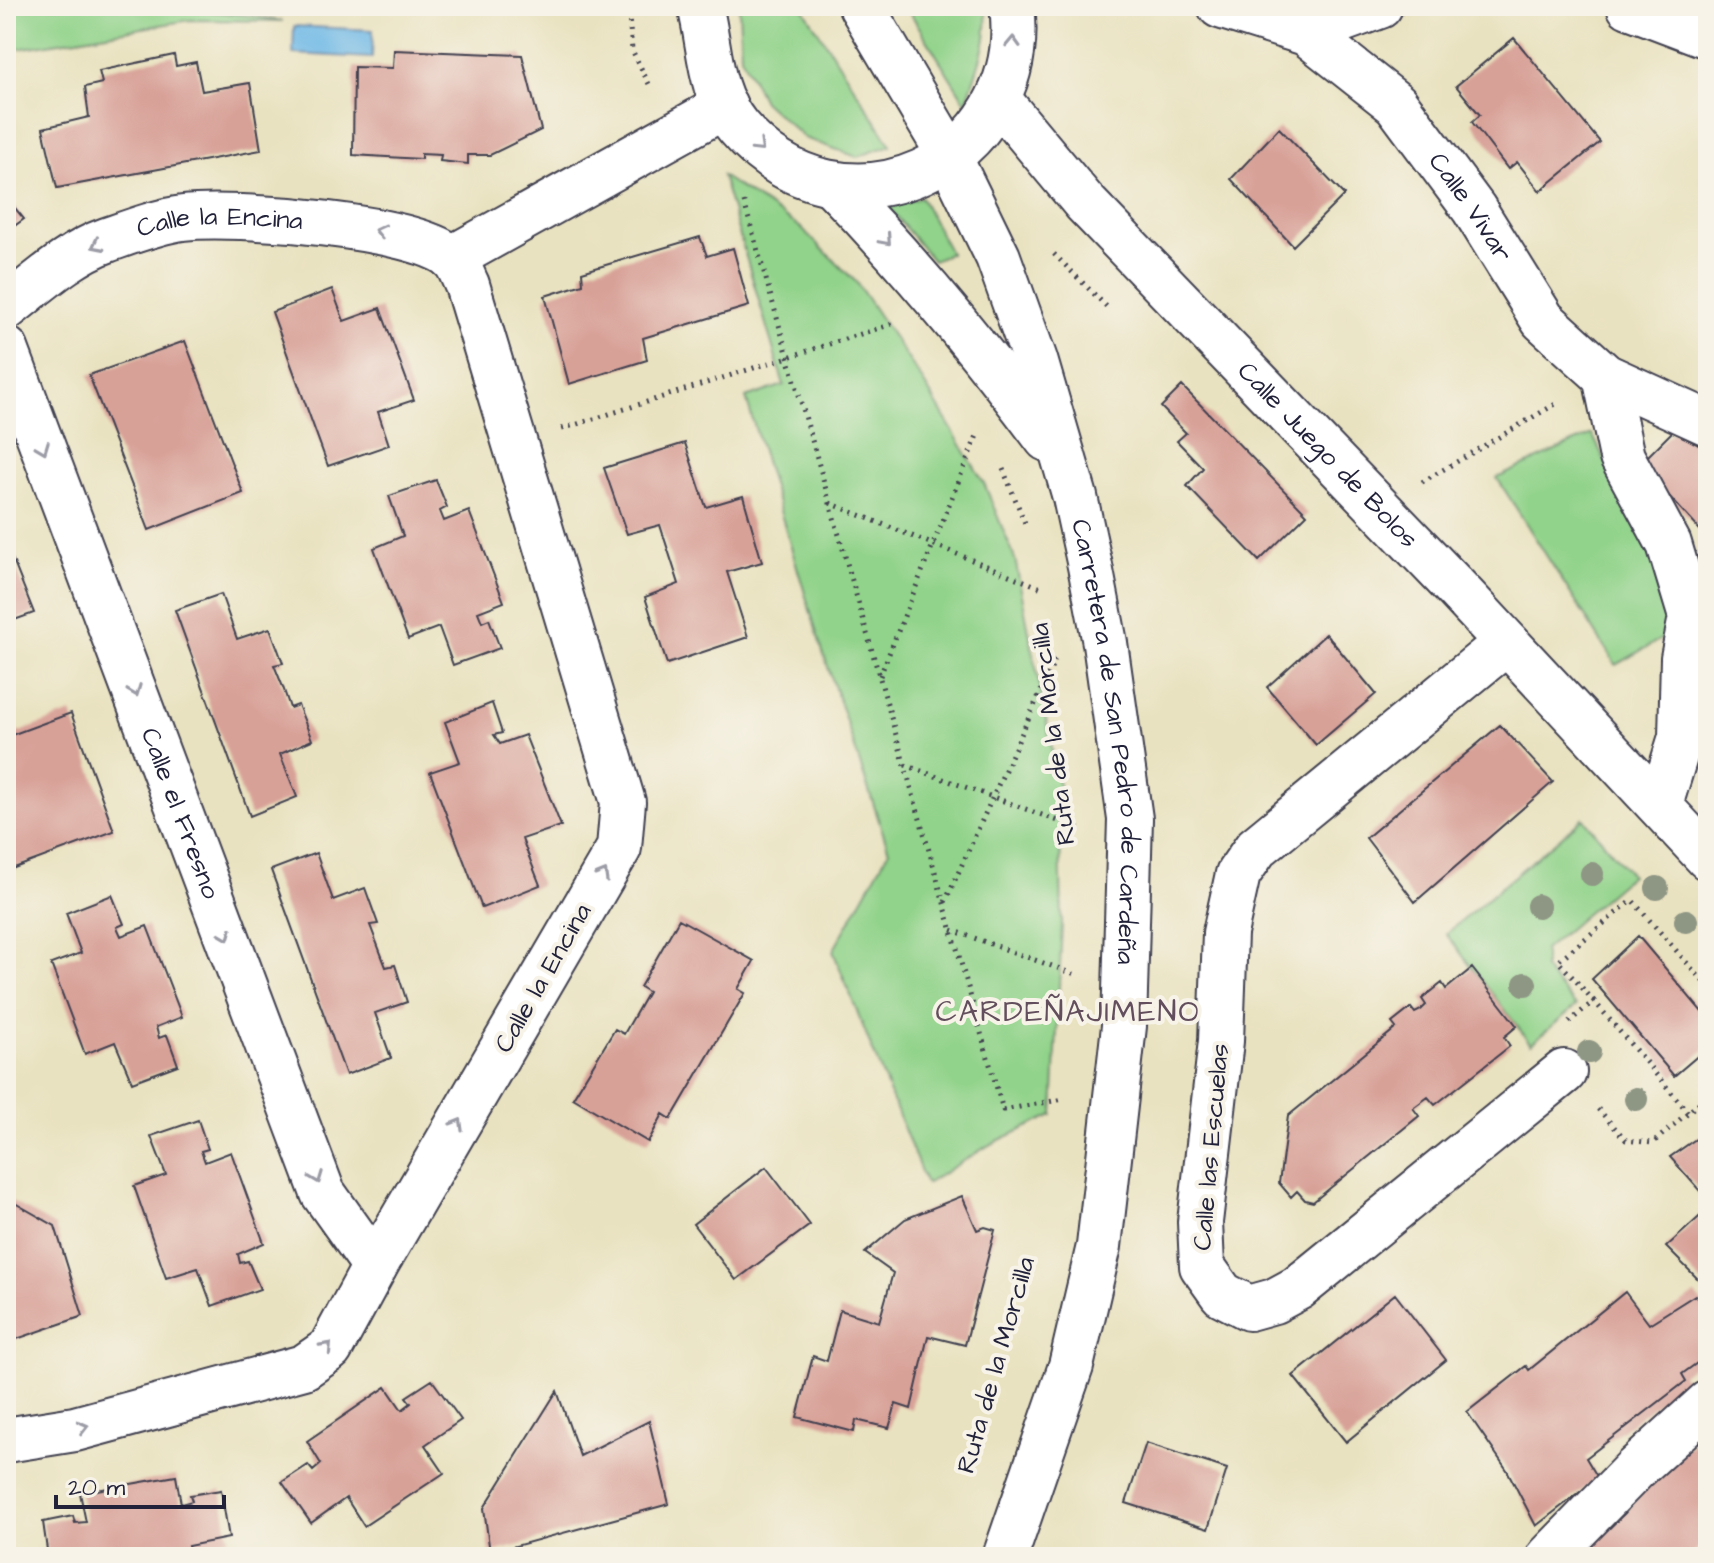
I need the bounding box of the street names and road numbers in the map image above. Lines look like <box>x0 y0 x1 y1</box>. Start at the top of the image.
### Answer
street label: Calle Vivar <box>1420 145 1521 269</box>
street label: Calle la Encina <box>132 199 304 247</box>
street label: Calle Juego de Bolos <box>1229 354 1426 556</box>
street label: Carretera de San Pedro de Cardeña <box>1062 516 1148 965</box>
street label: Ruta de la Morcilla <box>1022 621 1084 847</box>
street label: Calle el Fresno <box>132 723 229 904</box>
street label: Calle la Encina <box>486 897 600 1059</box>
street label: Calle las Escuelas <box>1184 1042 1238 1252</box>
street label: Ruta de la Morcilla <box>948 1253 1044 1477</box>

